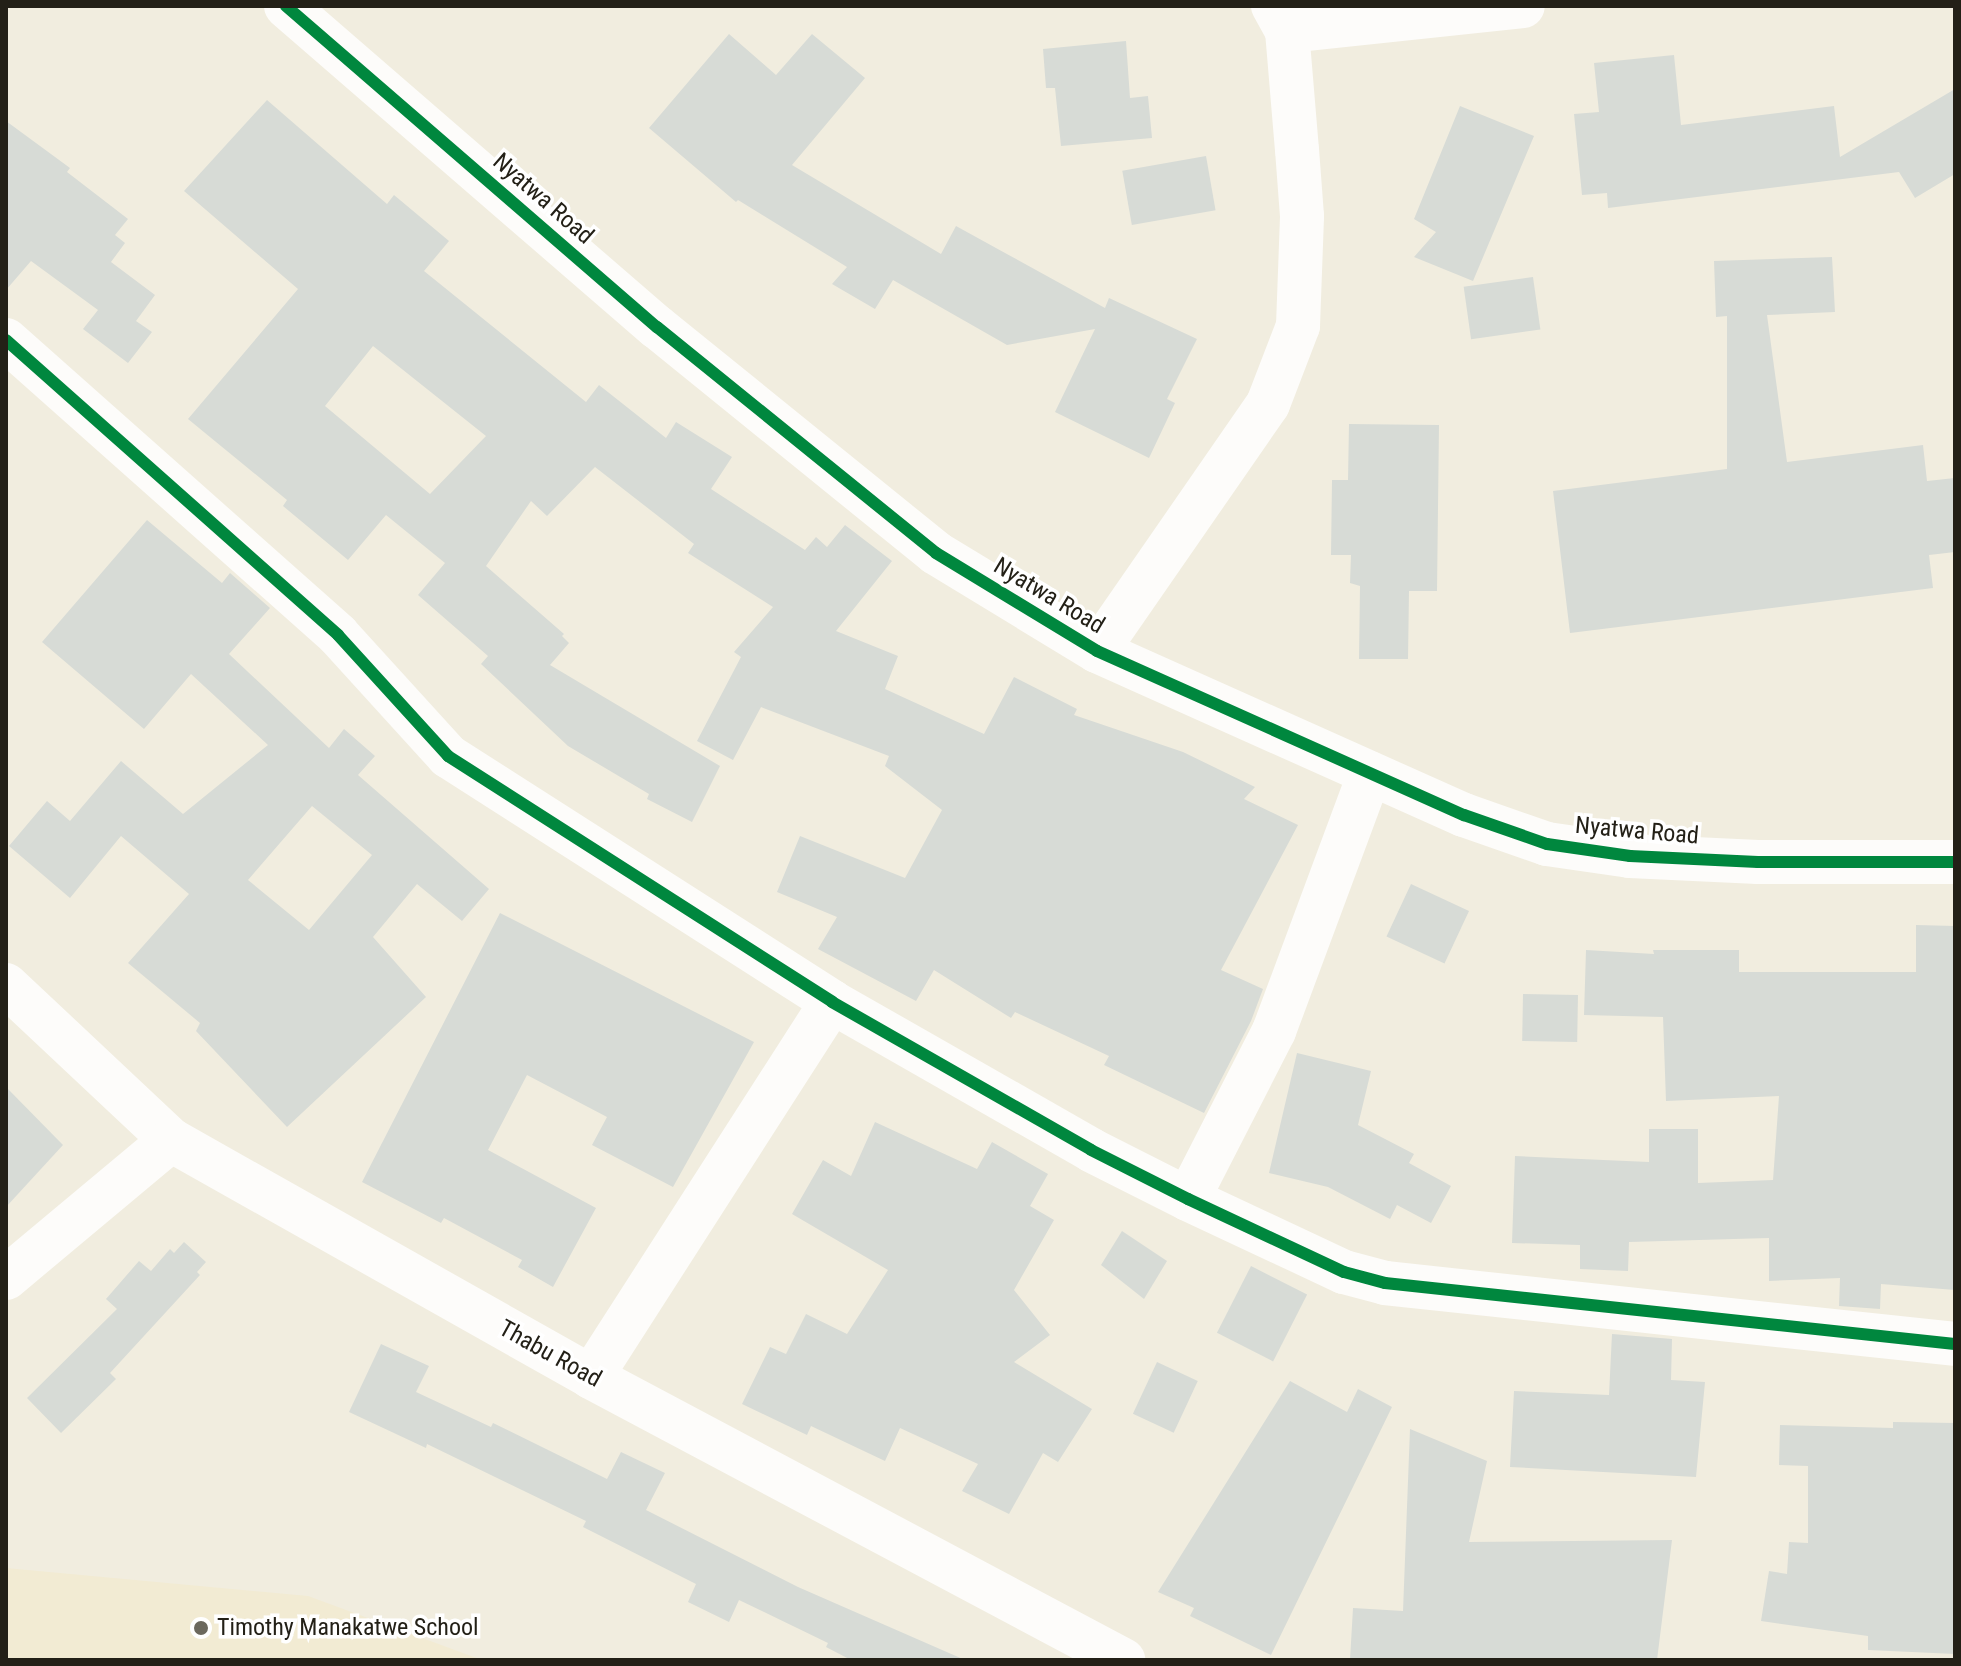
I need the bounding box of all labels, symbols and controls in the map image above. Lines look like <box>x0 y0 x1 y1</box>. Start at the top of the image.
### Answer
street label: Nyatwa Road <box>487 147 599 251</box>
street label: Nyatwa Road <box>988 552 1110 640</box>
street label: Nyatwa Road <box>1574 811 1700 851</box>
street label: Thabu Road <box>494 1314 606 1394</box>
place label: Timothy Manakatwe School <box>217 1614 479 1642</box>
marker: Timothy Manakatwe School <box>192 1619 210 1637</box>

